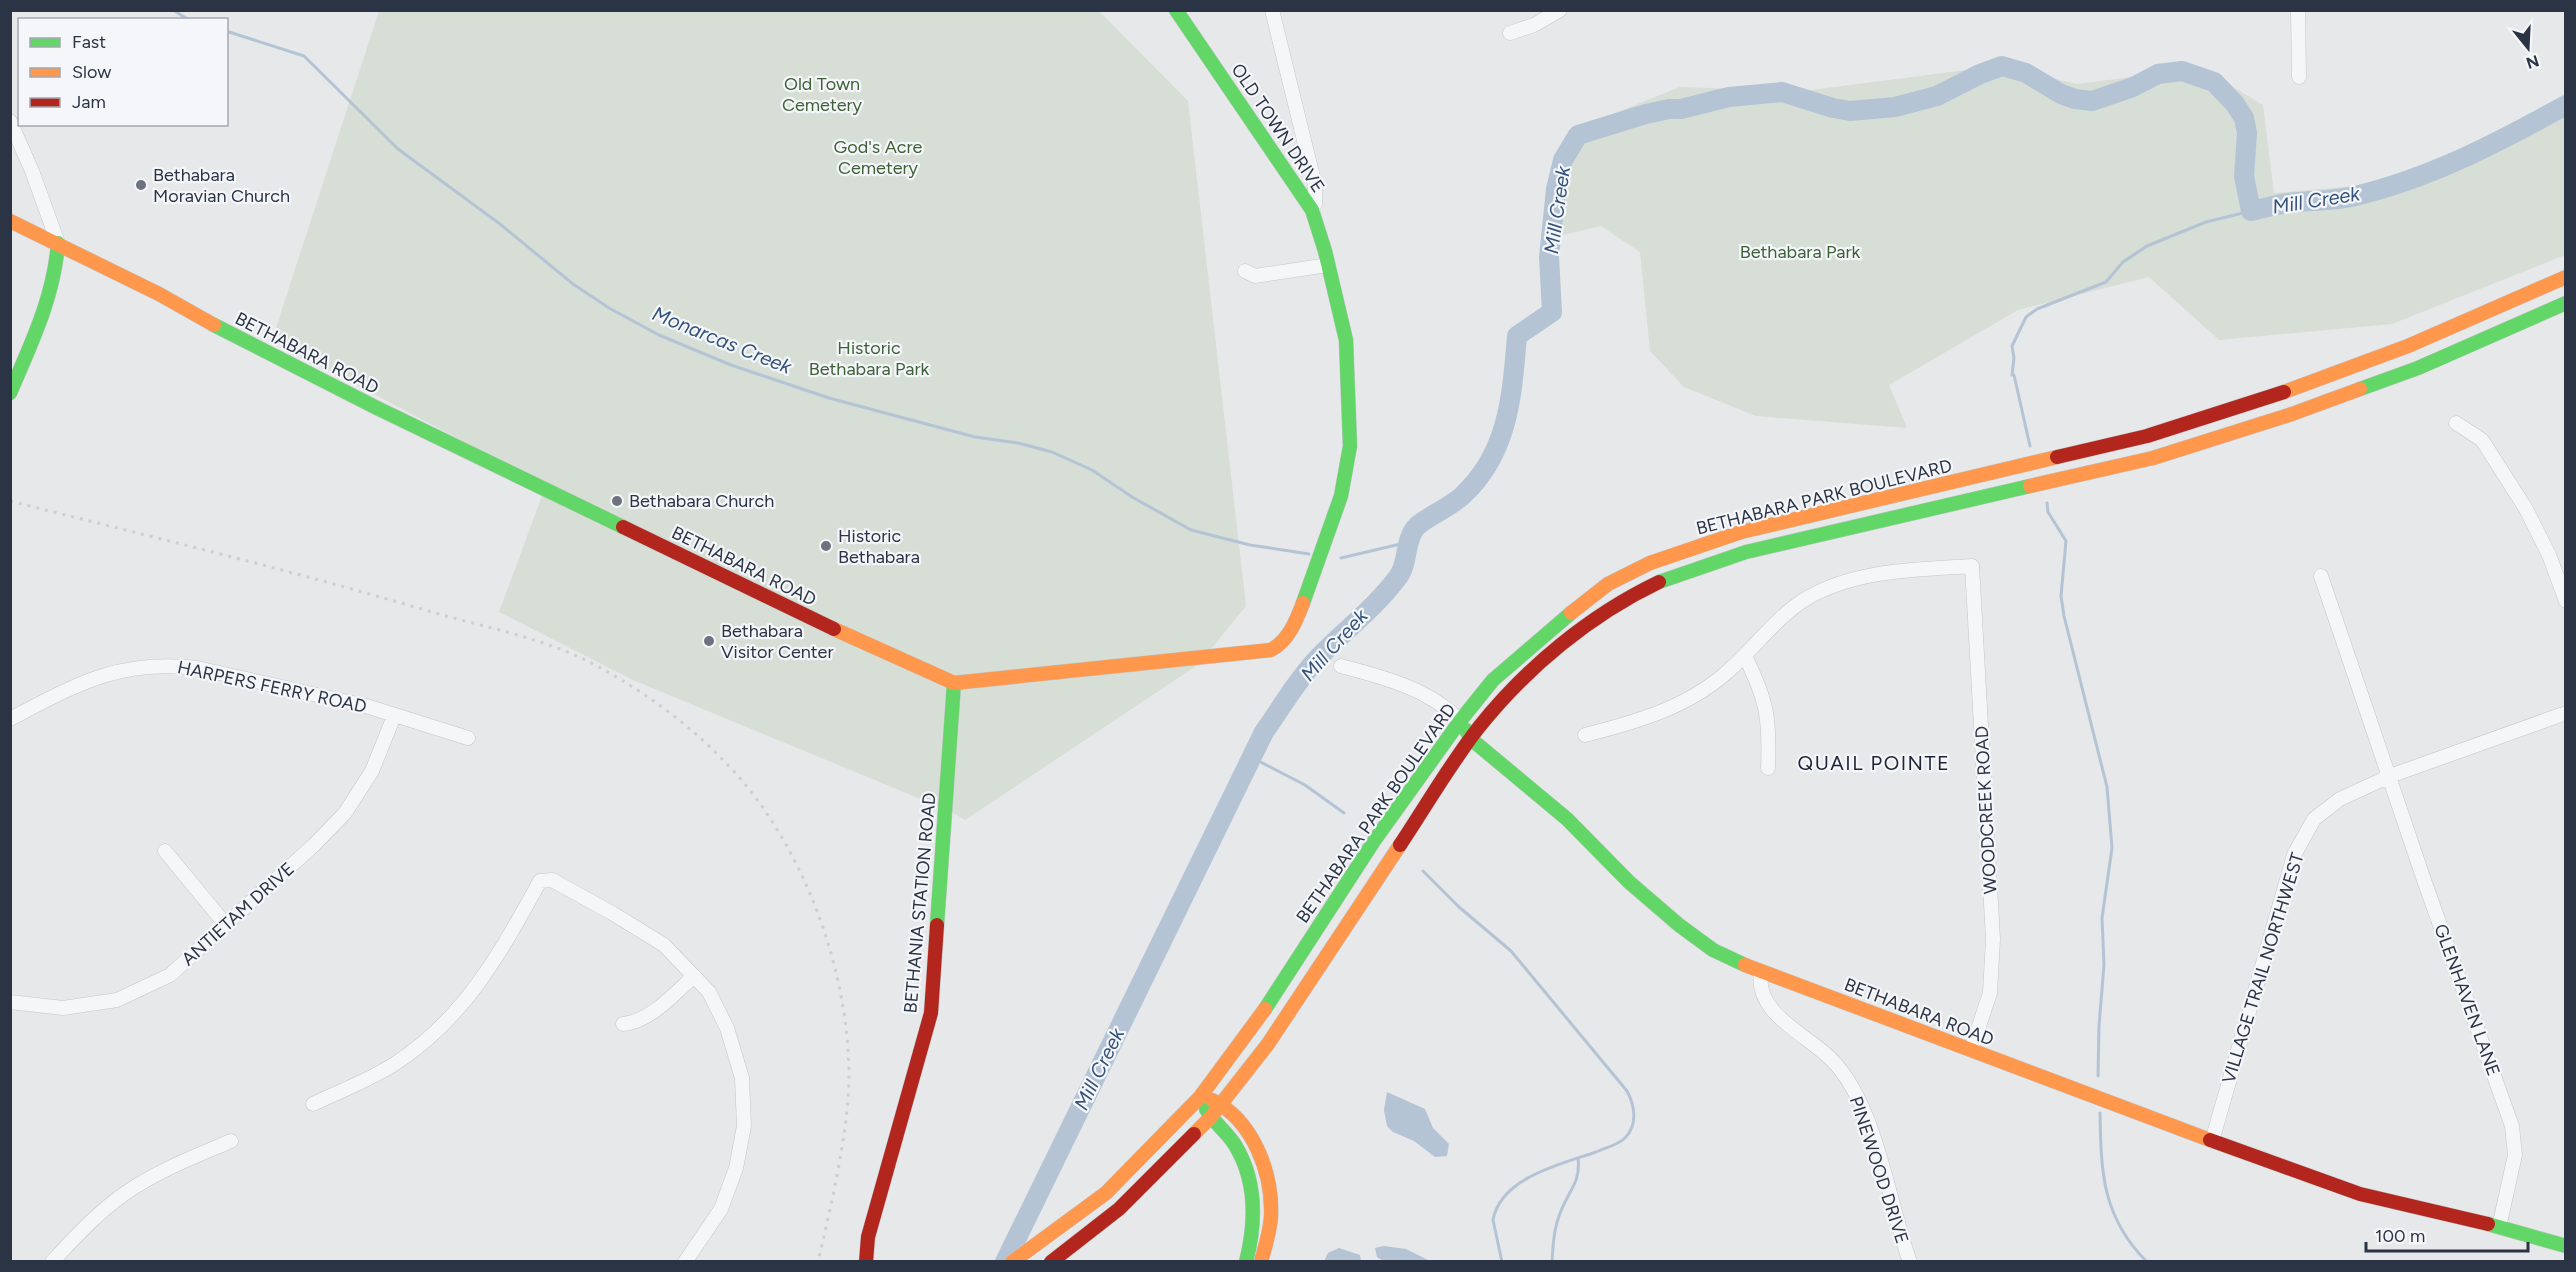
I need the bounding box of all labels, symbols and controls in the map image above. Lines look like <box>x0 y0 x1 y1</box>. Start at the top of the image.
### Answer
legend <box>18 18 228 126</box>
north arrow <box>2498 18 2558 78</box>
text: Fast <box>72 31 106 53</box>
text: N <box>2524 51 2541 73</box>
street label: OLD TOWN DRIVE <box>1227 59 1329 197</box>
text: Slow <box>72 61 111 83</box>
park label: Old Town Cemetery <box>782 73 863 116</box>
text: Jam <box>72 91 106 113</box>
park label: God's Acre Cemetery <box>834 136 923 179</box>
water label: Mill Creek <box>1539 163 1575 255</box>
place label: Bethabara Moravian Church <box>153 164 290 207</box>
marker: Bethabara Moravian Church <box>134 178 148 192</box>
water label: Mill Creek <box>2271 181 2363 219</box>
park label: Bethabara Park <box>1740 241 1861 263</box>
water label: Monarcas Creek <box>649 301 796 379</box>
street label: BETHABARA ROAD <box>232 307 382 399</box>
park label: Historic Bethabara Park <box>809 337 930 380</box>
street label: BETHABARA PARK BOULEVARD <box>1694 455 1954 539</box>
place label: Bethabara Church <box>629 490 774 512</box>
marker: Bethabara Church <box>610 494 624 508</box>
street label: BETHABARA ROAD <box>668 521 820 611</box>
place label: Historic Bethabara <box>838 525 920 568</box>
marker: Historic Bethabara <box>819 539 833 553</box>
water label: Mill Creek <box>1296 603 1373 686</box>
place label: Bethabara Visitor Center <box>721 620 833 663</box>
marker: Bethabara Visitor Center <box>702 634 716 648</box>
street label: HARPERS FERRY ROAD <box>175 656 369 718</box>
street label: BETHABARA PARK BOULEVARD <box>1292 699 1460 927</box>
street label: WOODCREEK ROAD <box>1971 725 2001 895</box>
district label: QUAIL POINTE <box>1798 751 1950 775</box>
street label: BETHANIA STATION ROAD <box>899 792 941 1014</box>
street label: VILLAGE TRAIL NORTHWEST <box>2217 850 2309 1086</box>
street label: ANTIETAM DRIVE <box>177 858 299 970</box>
street label: GLENHAVEN LANE <box>2429 921 2505 1079</box>
street label: BETHABARA ROAD <box>1841 973 1997 1051</box>
water label: Mill Creek <box>1069 1023 1130 1114</box>
street label: PINEWOOD DRIVE <box>1845 1094 1913 1246</box>
scale bar <box>2366 1215 2528 1253</box>
text: 100 m <box>2375 1225 2425 1247</box>

